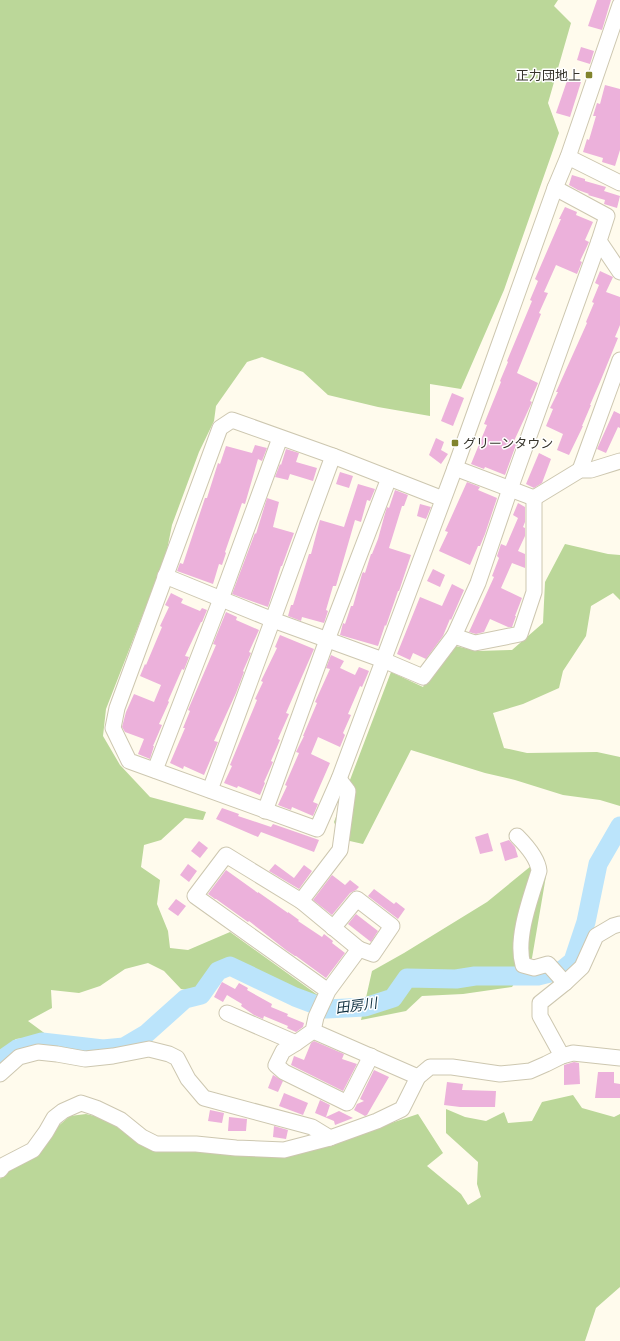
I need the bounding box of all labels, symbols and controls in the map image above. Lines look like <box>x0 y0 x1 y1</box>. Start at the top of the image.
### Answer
place label: 正力団地上 <box>516 67 581 83</box>
marker: 正力団地上 <box>584 70 594 80</box>
place label: グリーンタウン <box>463 435 553 451</box>
marker: グリーンタウン <box>450 438 460 448</box>
water label: 田房川 <box>334 993 380 1016</box>

